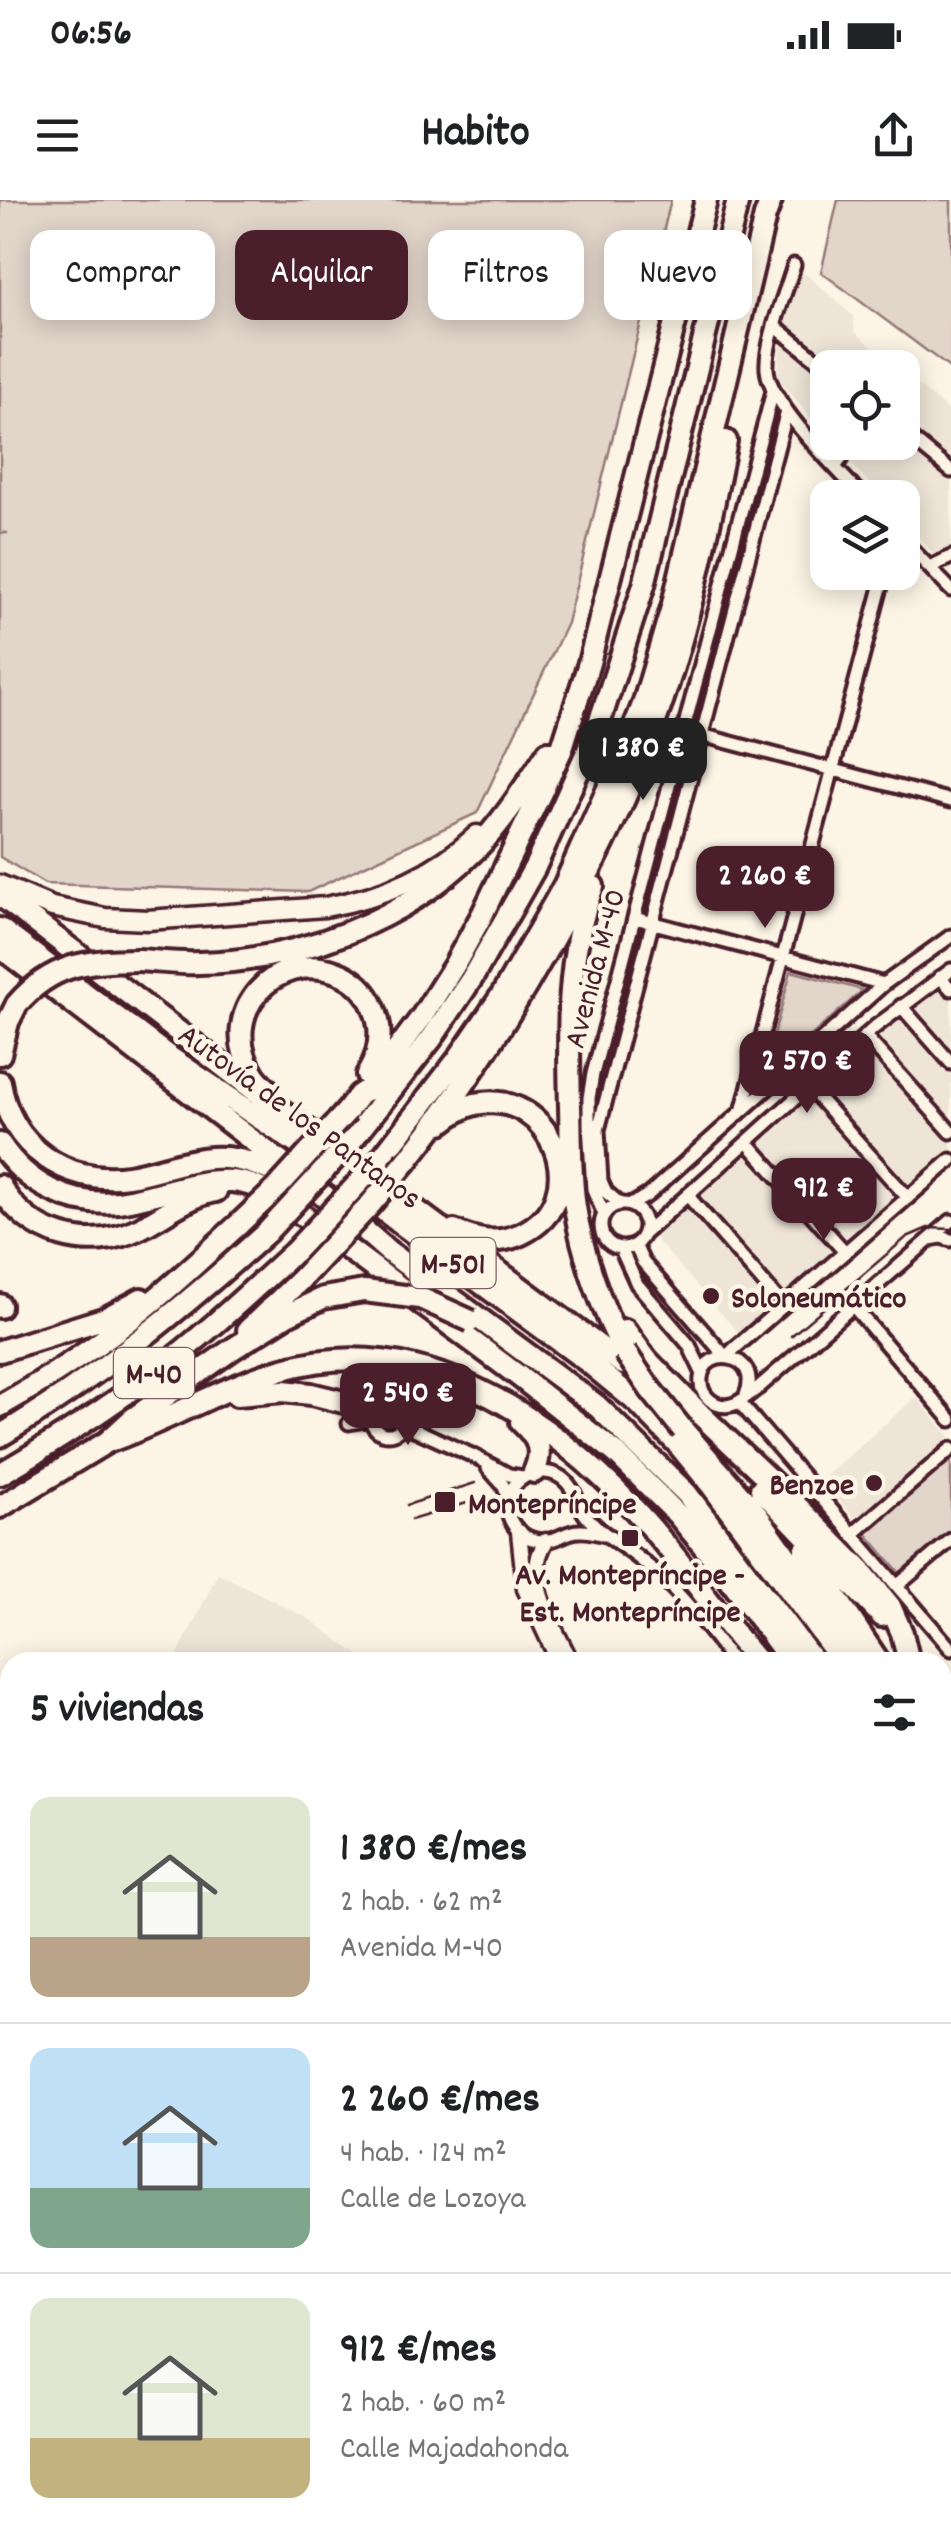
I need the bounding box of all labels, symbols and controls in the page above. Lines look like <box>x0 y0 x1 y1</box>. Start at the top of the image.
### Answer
text: 06:56 <box>50 8 132 63</box>
text: Habito <box>421 103 530 167</box>
icon: menu <box>30 108 85 163</box>
icon: share <box>866 108 921 163</box>
chip: Comprar <box>30 230 215 320</box>
chip: Alquilar <box>235 230 408 320</box>
chip: Filtros <box>428 230 584 320</box>
chip: Nuevo <box>604 230 752 320</box>
map controls <box>810 350 920 590</box>
button: locate <box>810 350 920 460</box>
button: layers <box>810 480 920 590</box>
pin: 1 380 € <box>551 718 735 803</box>
text: 1 380 € <box>601 727 685 773</box>
pin: 2 260 € <box>673 846 857 931</box>
text: 2 260 € <box>718 855 812 901</box>
street label: Avenida M-40 <box>554 884 641 1054</box>
street label: Autovía de los Pantanos <box>167 1015 430 1223</box>
pin: 2 570 € <box>715 1031 899 1116</box>
text: 2 570 € <box>761 1040 853 1086</box>
pin: 912 € <box>754 1158 894 1243</box>
text: 912 € <box>794 1167 854 1213</box>
road number: M-501 <box>410 1238 496 1288</box>
place label: Soloneumático <box>731 1278 907 1324</box>
marker: Soloneumático <box>700 1285 722 1307</box>
road number: M-40 <box>114 1348 194 1398</box>
pin: 2 540 € <box>316 1363 500 1448</box>
text: 2 540 € <box>362 1372 454 1418</box>
place label: Benzoe <box>769 1465 854 1511</box>
marker: Benzoe <box>863 1472 885 1494</box>
place label: Montepríncipe <box>468 1484 637 1530</box>
marker: Montepríncipe <box>432 1489 458 1515</box>
marker: Av. Montepríncipe - Est. Montepríncipe <box>619 1527 641 1549</box>
place label: Av. Montepríncipe - Est. Montepríncipe <box>515 1555 745 1638</box>
text: 5 viviendas <box>30 1682 204 1742</box>
icon: filters <box>867 1685 922 1740</box>
text: 1 380 €/mes <box>340 1821 527 1881</box>
icon: home <box>110 1837 230 1957</box>
text: 2 hab. · 62 m² <box>340 1881 503 1927</box>
text: Avenida M-40 <box>340 1927 503 1973</box>
text: 2 260 €/mes <box>340 2072 540 2132</box>
icon: home <box>110 2088 230 2208</box>
text: 4 hab. · 124 m² <box>340 2132 507 2178</box>
text: Calle de Lozoya <box>340 2178 526 2224</box>
text: 912 €/mes <box>340 2322 497 2382</box>
icon: home <box>110 2338 230 2458</box>
text: 2 hab. · 60 m² <box>340 2382 506 2428</box>
text: Calle Majadahonda <box>340 2428 568 2474</box>

